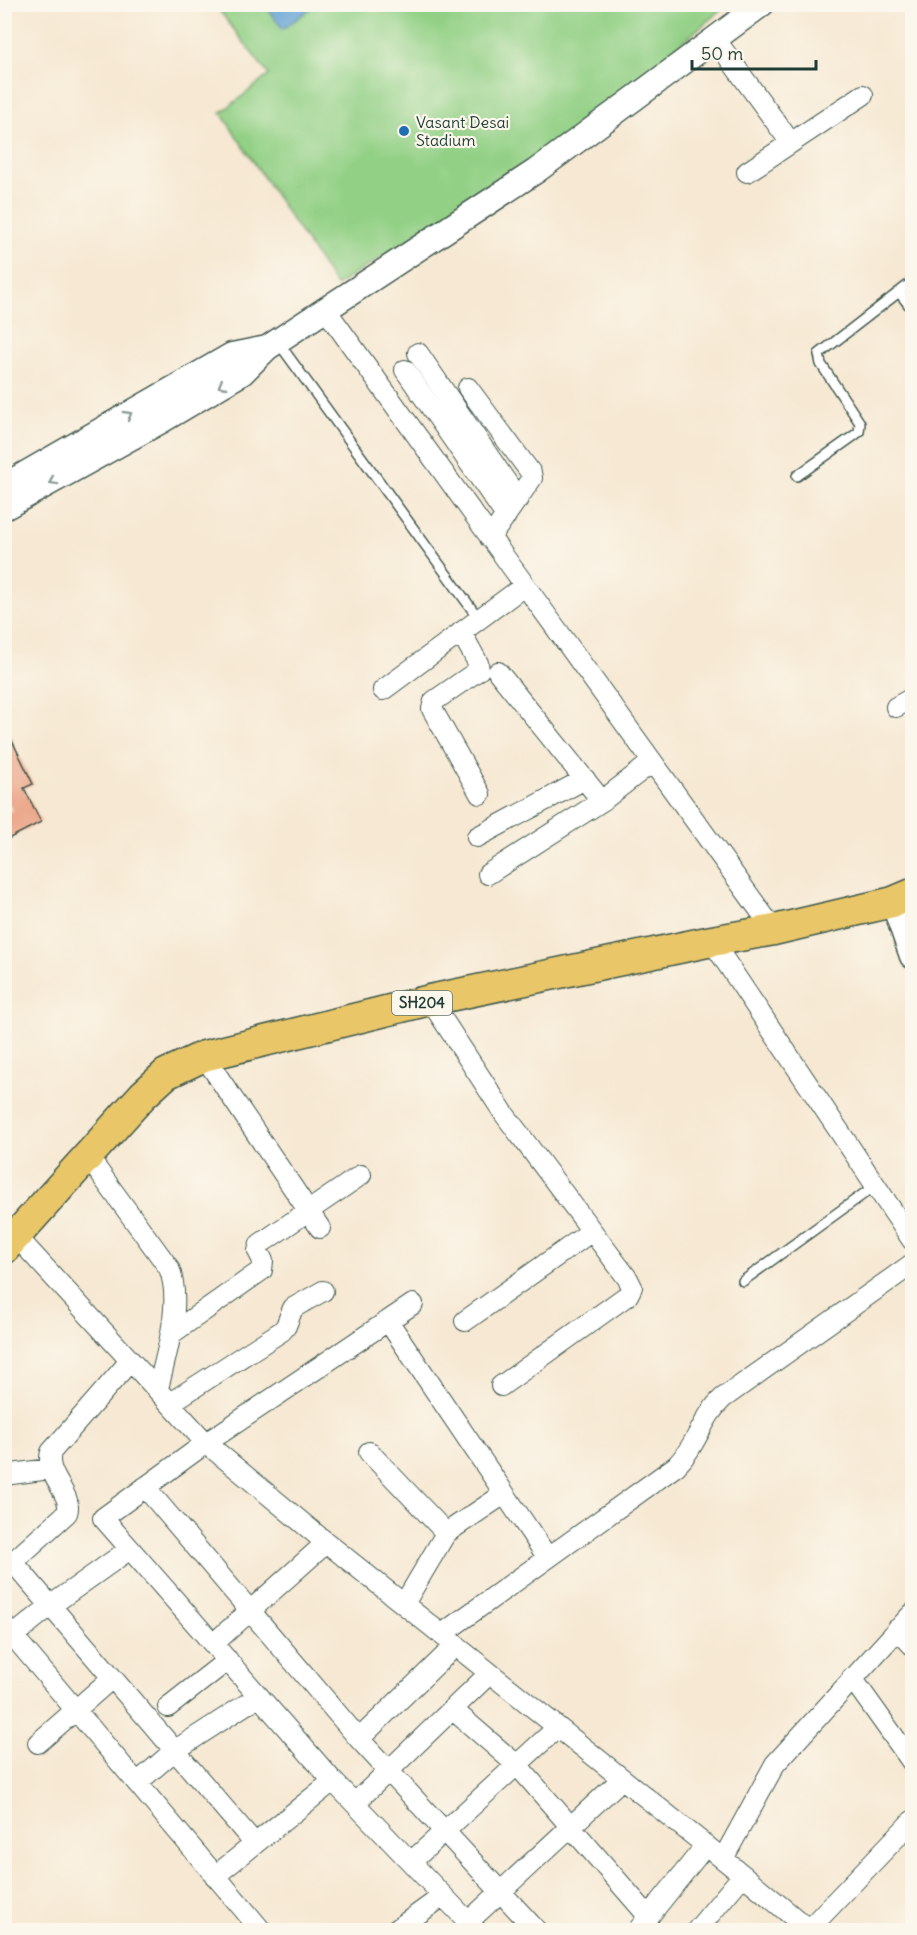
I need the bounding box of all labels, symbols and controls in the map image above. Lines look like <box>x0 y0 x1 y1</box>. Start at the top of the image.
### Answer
scale bar <box>692 33 816 71</box>
text: 50 m <box>701 42 743 65</box>
place label: Vasant Desai Stadium <box>416 112 509 150</box>
marker: Vasant Desai Stadium <box>397 124 411 138</box>
one-way arrow <box>218 377 228 389</box>
one-way arrow <box>122 411 132 422</box>
one-way arrow <box>49 474 59 485</box>
road number: SH204 <box>392 991 452 1015</box>

